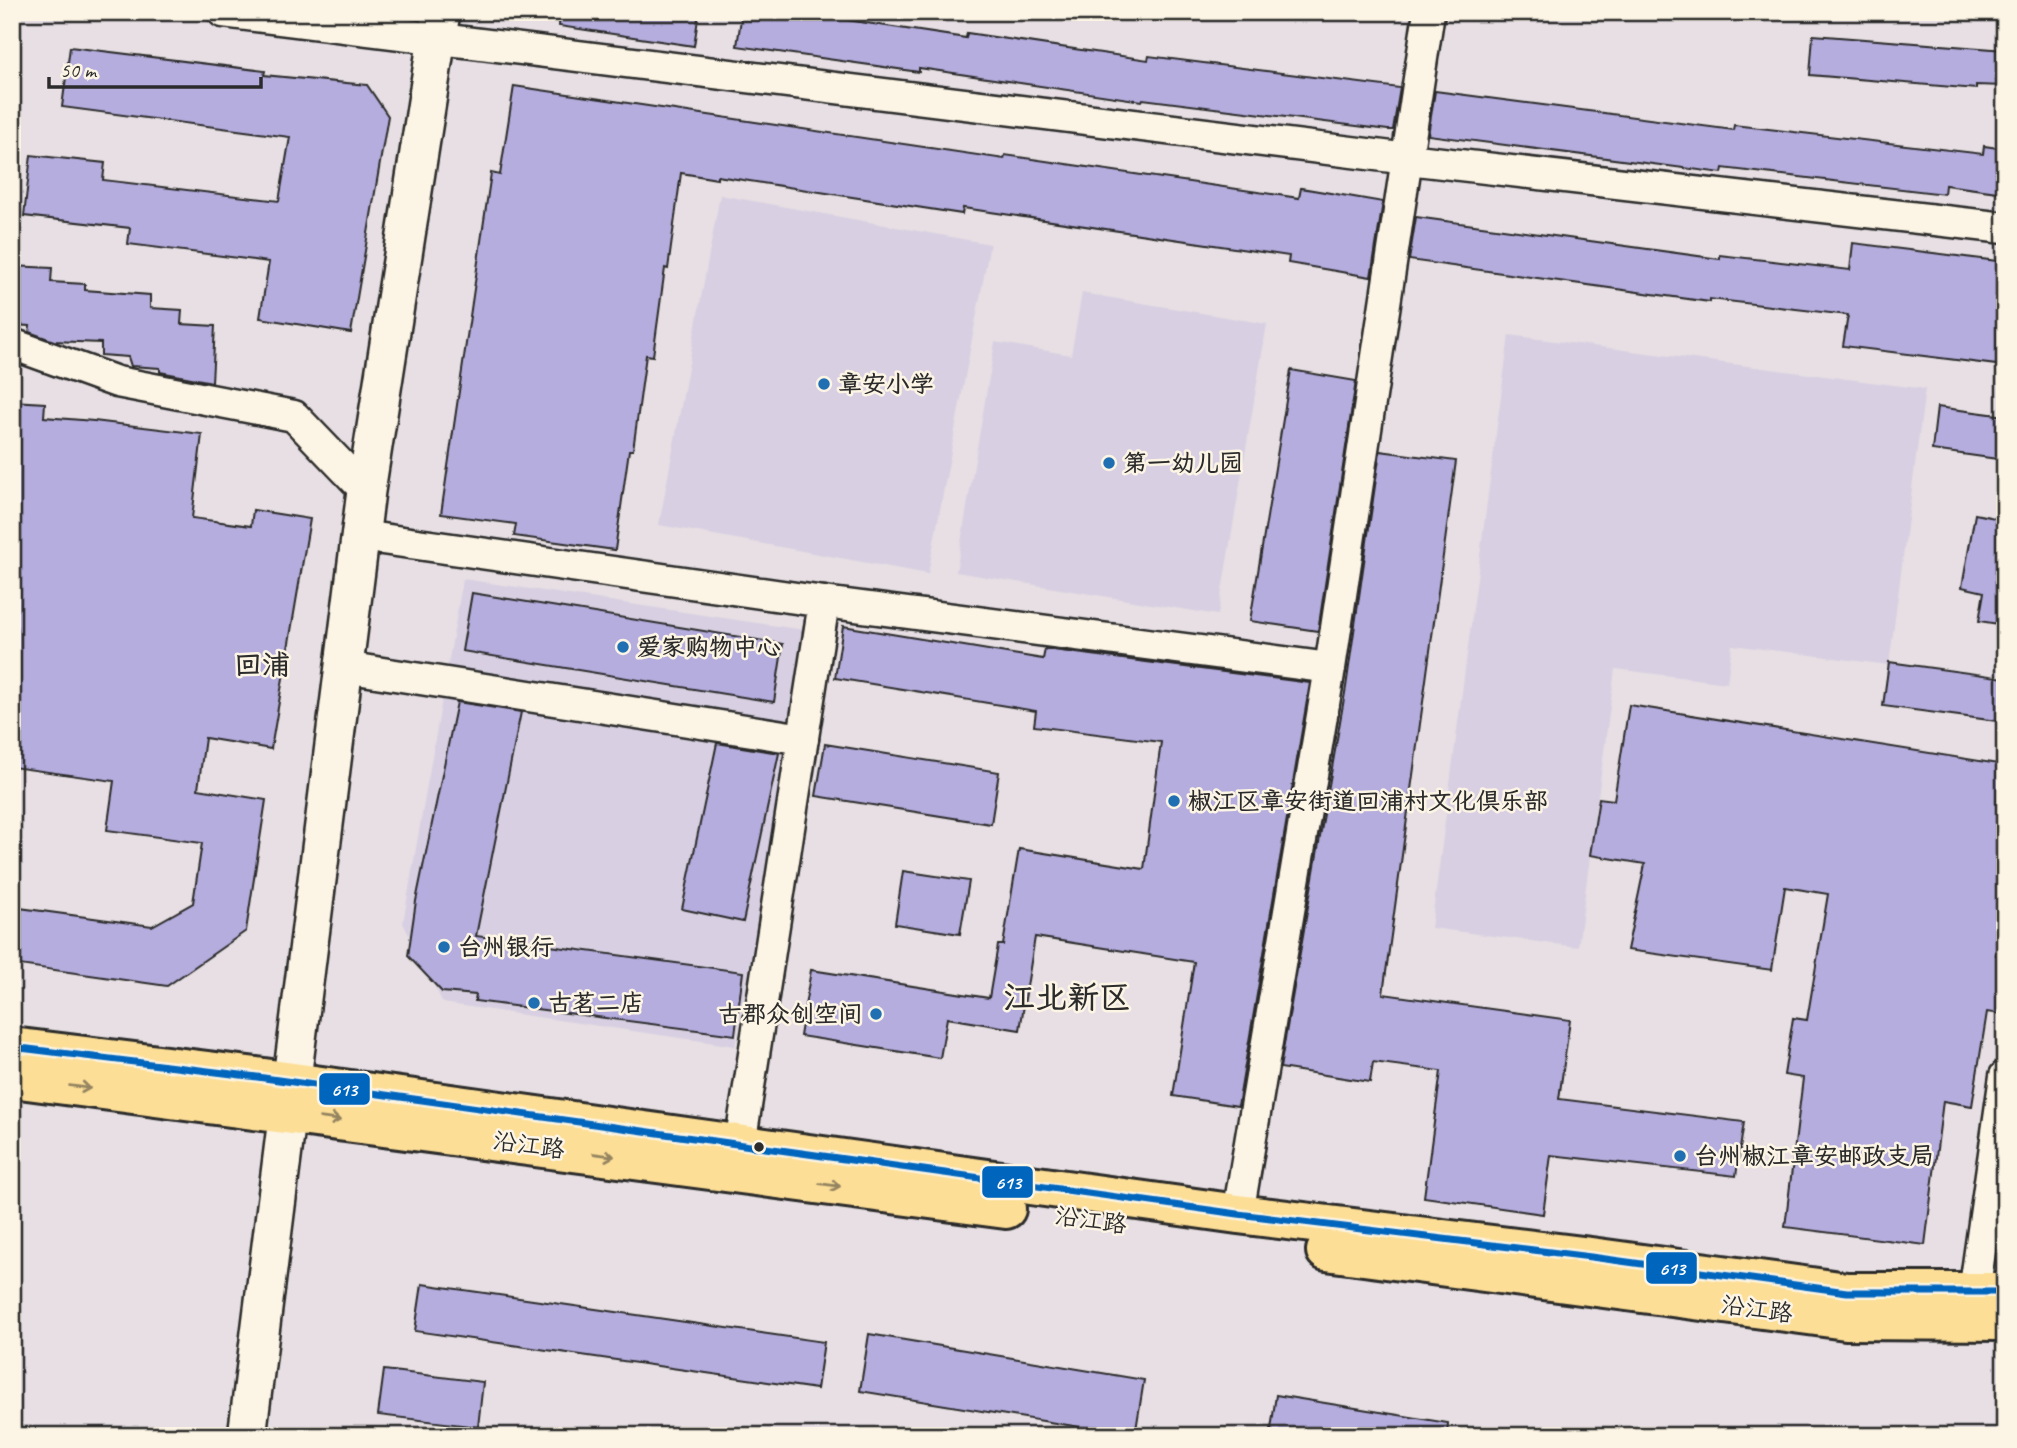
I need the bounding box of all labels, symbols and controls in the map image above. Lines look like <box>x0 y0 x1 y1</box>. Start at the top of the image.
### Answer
scale bar <box>49 46 261 90</box>
text: 50 m <box>60 57 98 83</box>
place label: 章安小学 <box>838 369 934 399</box>
marker: 章安小学 <box>816 376 832 392</box>
place label: 第一幼儿园 <box>1123 448 1243 478</box>
marker: 第一幼儿园 <box>1101 455 1117 471</box>
place label: 爱家购物中心 <box>637 632 781 662</box>
marker: 爱家购物中心 <box>615 639 631 655</box>
district label: 回浦 <box>234 647 290 682</box>
place label: 椒江区章安街道回浦村文化俱乐部 <box>1188 786 1548 816</box>
marker: 椒江区章安街道回浦村文化俱乐部 <box>1166 793 1182 809</box>
place label: 台州银行 <box>458 932 554 962</box>
marker: 台州银行 <box>436 939 452 955</box>
district label: 江北新区 <box>1003 977 1131 1018</box>
place label: 古茗二店 <box>548 988 644 1018</box>
marker: 古茗二店 <box>526 995 542 1011</box>
place label: 古郡众创空间 <box>718 999 862 1029</box>
marker: 古郡众创空间 <box>868 1006 884 1022</box>
line badge: 613 <box>318 1072 371 1106</box>
text: 613 <box>331 1078 359 1102</box>
one-way arrow <box>68 1080 91 1093</box>
one-way arrow <box>318 1112 341 1125</box>
street label: 沿江路 <box>491 1125 567 1165</box>
unlabelled marker <box>752 1140 766 1154</box>
place label: 台州椒江章安邮政支局 <box>1694 1141 1934 1171</box>
marker: 台州椒江章安邮政支局 <box>1672 1148 1688 1164</box>
one-way arrow <box>592 1149 615 1162</box>
line badge: 613 <box>981 1165 1034 1199</box>
text: 613 <box>995 1171 1023 1195</box>
one-way arrow <box>818 1179 840 1192</box>
street label: 沿江路 <box>1053 1200 1129 1240</box>
line badge: 613 <box>1645 1251 1698 1285</box>
text: 613 <box>1659 1257 1687 1281</box>
street label: 沿江路 <box>1719 1289 1795 1329</box>

